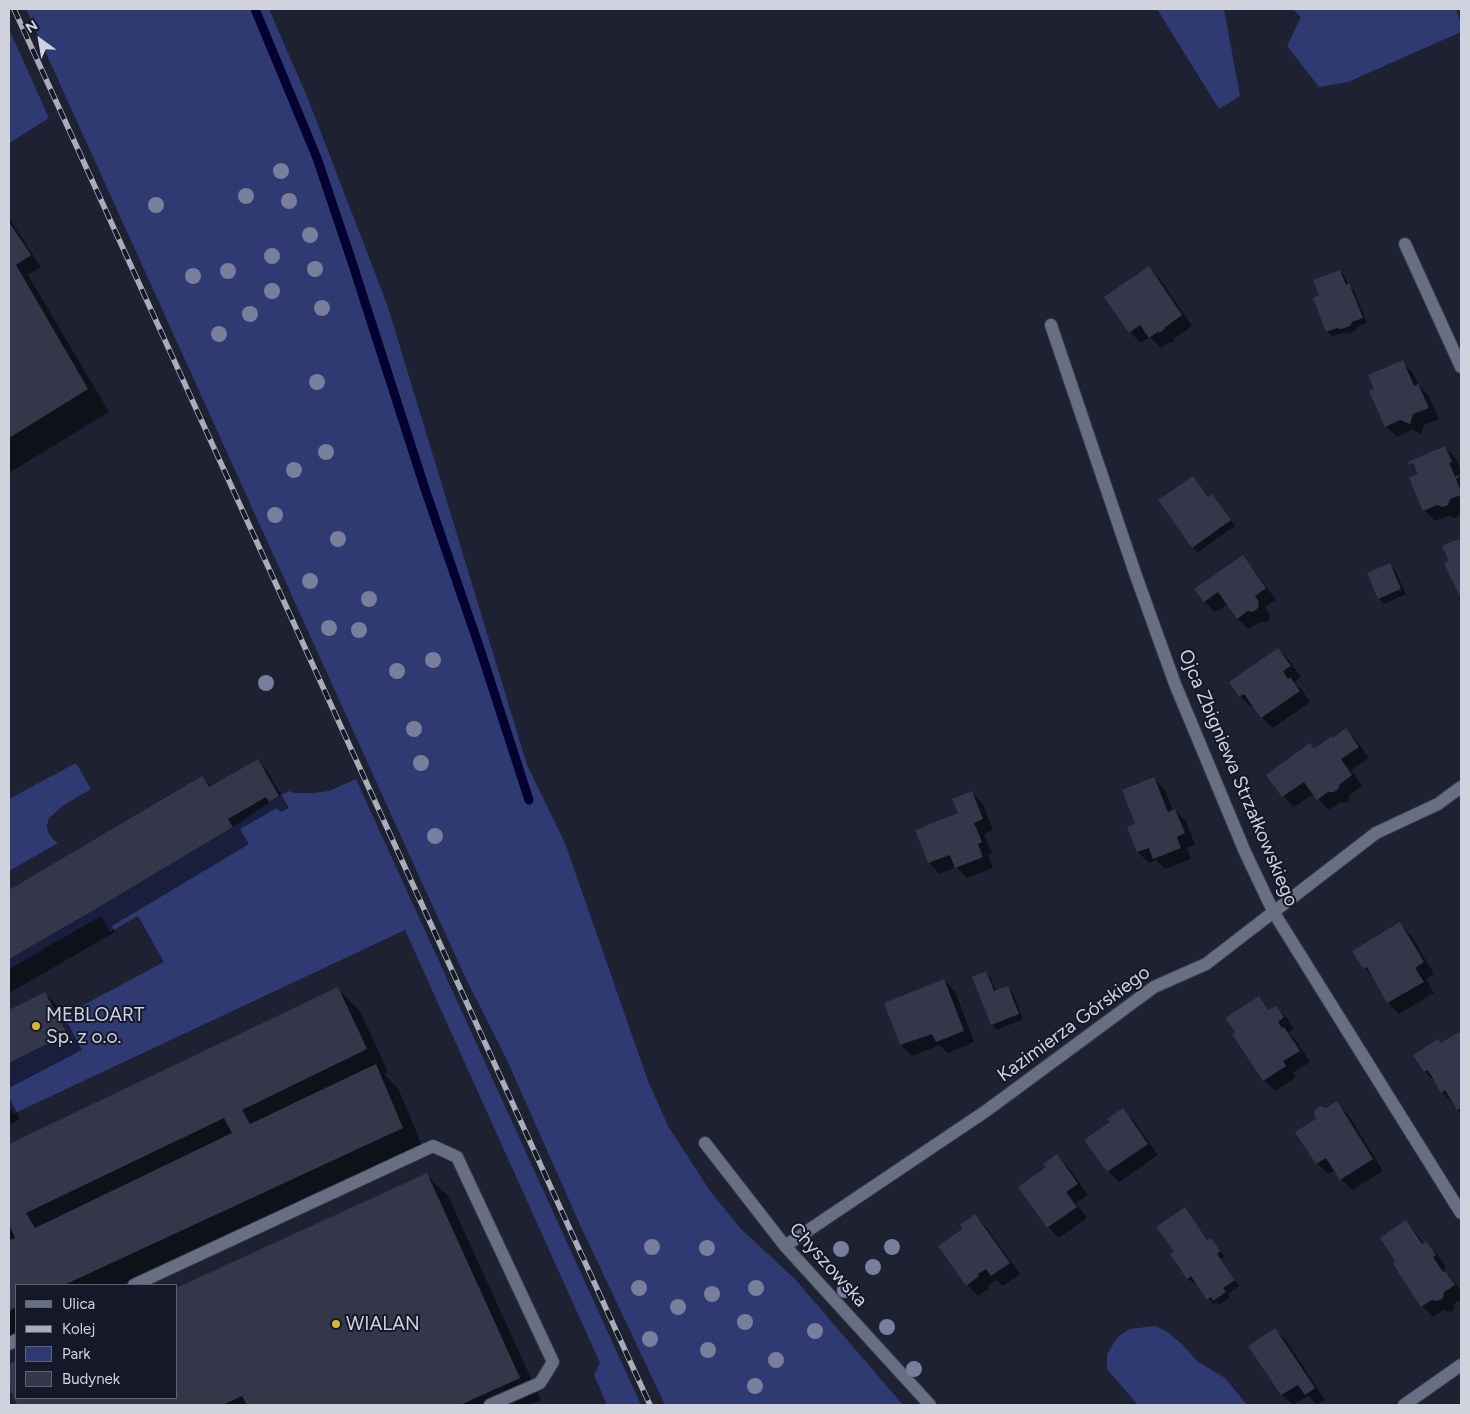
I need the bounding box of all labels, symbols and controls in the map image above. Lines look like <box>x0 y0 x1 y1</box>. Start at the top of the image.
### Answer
north arrow <box>15 15 65 65</box>
text: N <box>23 17 41 37</box>
street label: Ojca Zbigniewa Strzałkowskiego <box>1173 646 1303 910</box>
street label: Kazimierza Górskiego <box>993 961 1155 1087</box>
place label: MEBLOART Sp. z o.o. <box>46 1004 144 1048</box>
marker: MEBLOART Sp. z o.o. <box>30 1020 42 1032</box>
street label: Chyszowska <box>784 1218 872 1312</box>
legend <box>15 1284 178 1399</box>
text: Ulica <box>62 1295 95 1313</box>
place label: WIALAN <box>346 1313 420 1335</box>
marker: WIALAN <box>330 1318 342 1330</box>
text: Kolej <box>62 1320 95 1338</box>
text: Park <box>62 1345 91 1363</box>
text: Budynek <box>62 1370 120 1388</box>

